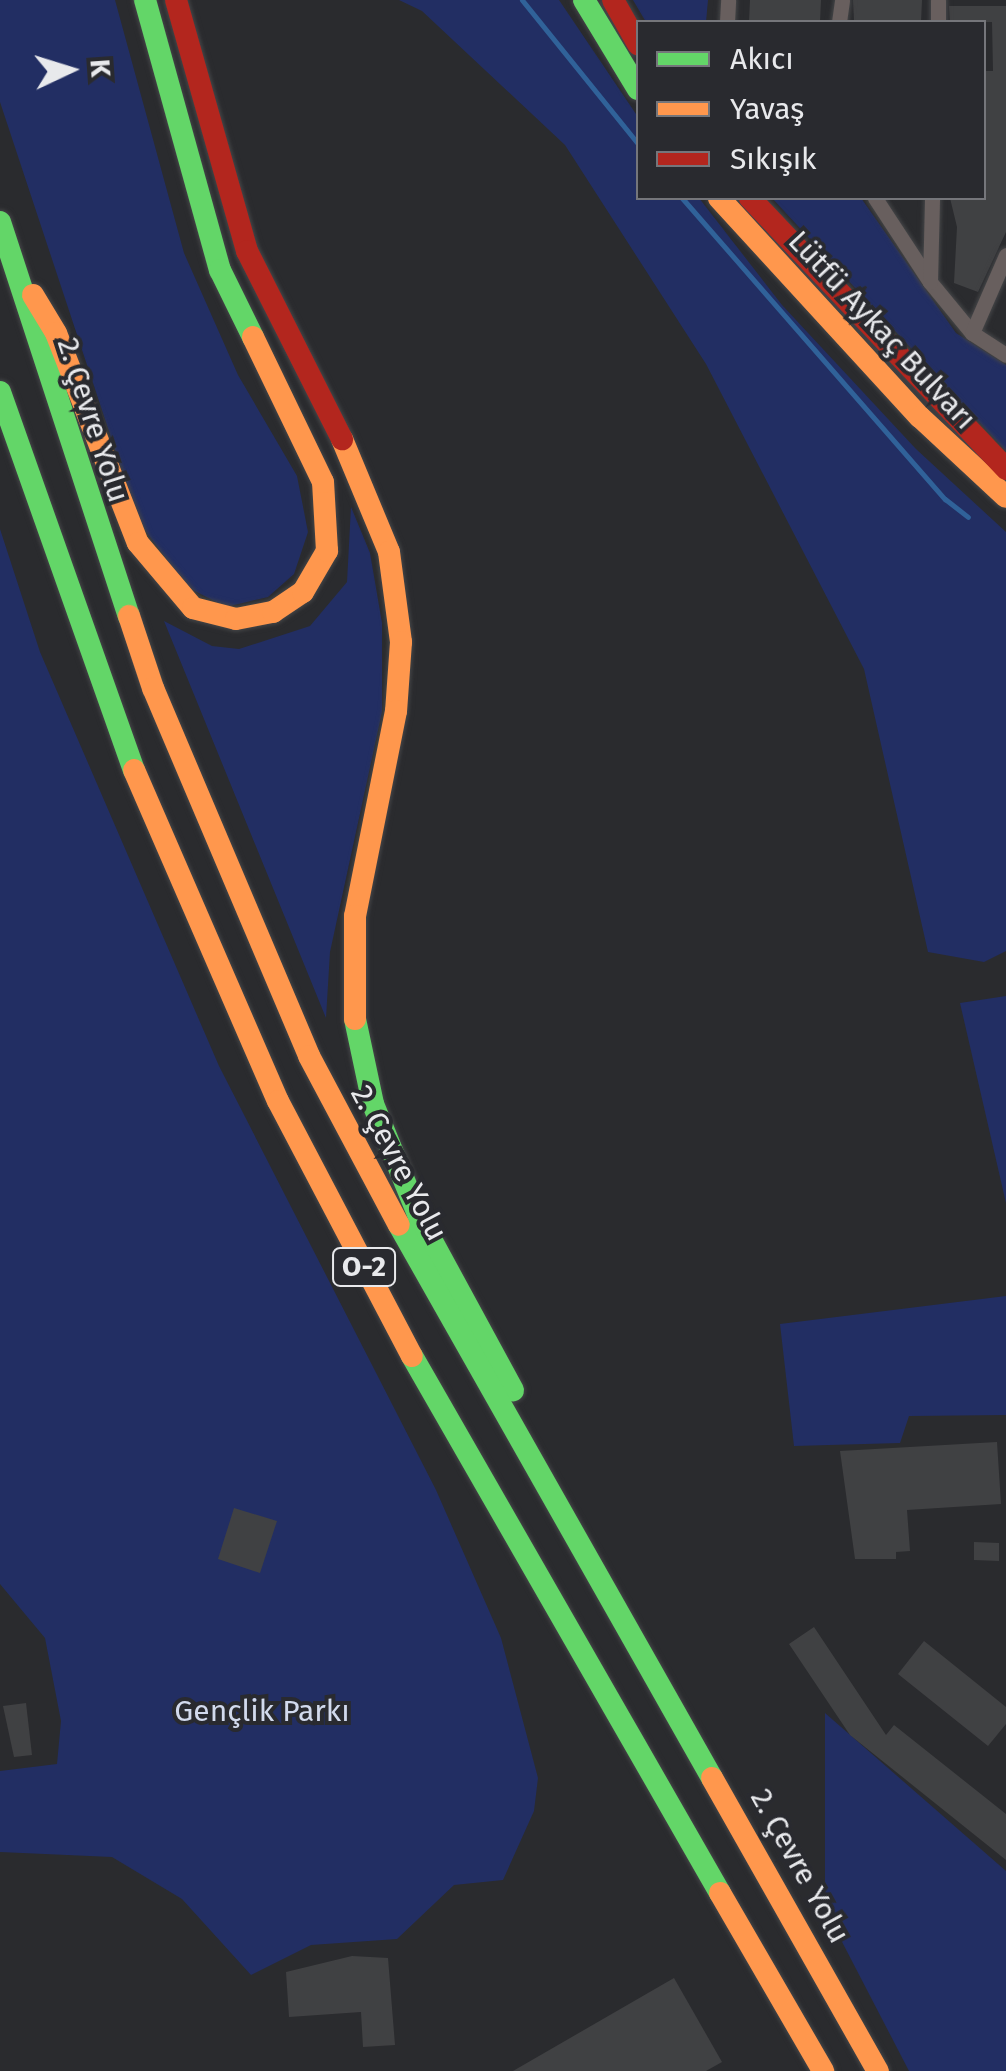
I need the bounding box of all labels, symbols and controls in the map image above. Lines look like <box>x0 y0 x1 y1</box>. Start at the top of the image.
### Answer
north arrow <box>20 20 120 120</box>
legend <box>636 20 986 200</box>
text: Akıcı <box>730 41 794 77</box>
text: K <box>83 58 118 78</box>
text: Yavaş <box>730 91 804 127</box>
text: Sıkışık <box>730 141 816 177</box>
street label: Lütfü Aykaç Bulvarı <box>781 223 983 437</box>
street label: 2. Çevre Yolu <box>50 333 136 507</box>
street label: 2. Çevre Yolu <box>343 1079 455 1247</box>
road number: O-2 <box>332 1244 396 1290</box>
park label: Gençlik Parkı <box>174 1693 350 1729</box>
street label: 2. Çevre Yolu <box>743 1783 857 1949</box>

